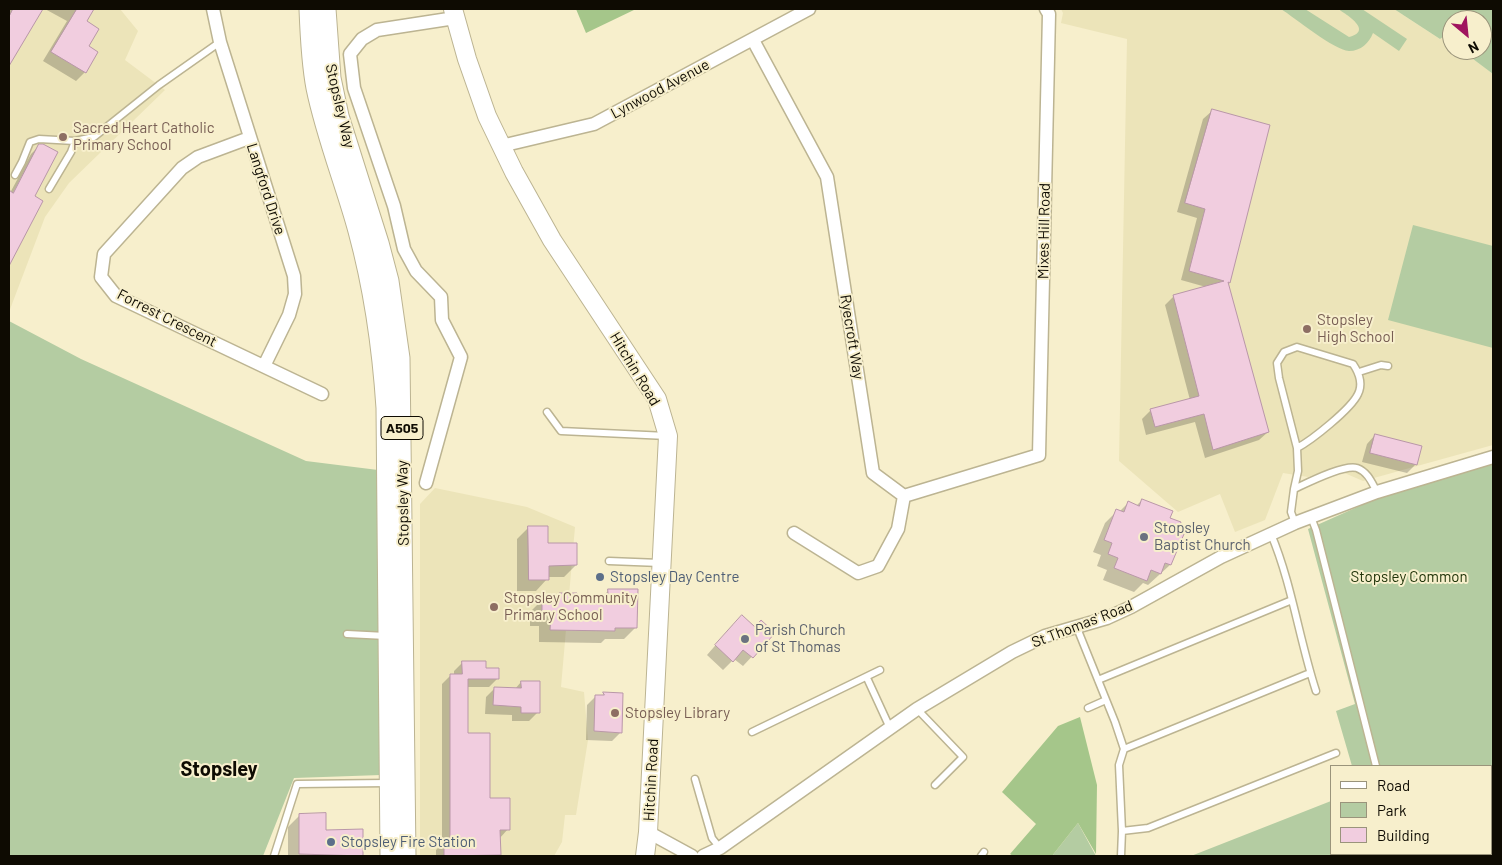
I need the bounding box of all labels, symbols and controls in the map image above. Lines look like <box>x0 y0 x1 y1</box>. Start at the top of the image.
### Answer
north arrow <box>1442 10 1492 60</box>
text: N <box>1466 38 1482 57</box>
street label: Lynwood Avenue <box>608 55 712 123</box>
street label: Stopsley Way <box>322 62 358 150</box>
place label: Sacred Heart Catholic Primary School <box>73 119 215 154</box>
marker: Sacred Heart Catholic Primary School <box>57 131 69 143</box>
street label: Langford Drive <box>243 141 289 237</box>
street label: Mixes Hill Road <box>1034 183 1054 279</box>
street label: Forrest Crescent <box>114 285 220 351</box>
street label: Ryecroft Way <box>836 293 868 381</box>
place label: Stopsley High School <box>1317 311 1394 346</box>
marker: Stopsley High School <box>1301 323 1313 335</box>
street label: Hitchin Road <box>606 329 664 409</box>
road number: A505 <box>381 416 423 439</box>
street label: Stopsley Way <box>393 460 413 546</box>
place label: Stopsley Baptist Church <box>1154 519 1251 554</box>
marker: Stopsley Baptist Church <box>1138 531 1150 543</box>
place label: Stopsley Day Centre <box>610 568 740 586</box>
park label: Stopsley Common <box>1350 568 1468 586</box>
marker: Stopsley Day Centre <box>594 571 606 583</box>
place label: Stopsley Community Primary School <box>504 589 637 624</box>
street label: St Thomas' Road <box>1029 596 1135 652</box>
marker: Stopsley Community Primary School <box>488 601 500 613</box>
place label: Parish Church of St Thomas <box>755 621 846 656</box>
marker: Parish Church of St Thomas <box>739 633 751 645</box>
place label: Stopsley Library <box>625 704 730 722</box>
marker: Stopsley Library <box>609 707 621 719</box>
street label: Hitchin Road <box>640 738 662 822</box>
district label: Stopsley <box>180 757 258 781</box>
legend <box>1330 765 1492 855</box>
text: Road <box>1377 776 1410 794</box>
text: Park <box>1377 801 1406 819</box>
text: Building <box>1377 826 1430 844</box>
place label: Stopsley Fire Station <box>341 833 476 851</box>
marker: Stopsley Fire Station <box>325 836 337 848</box>

